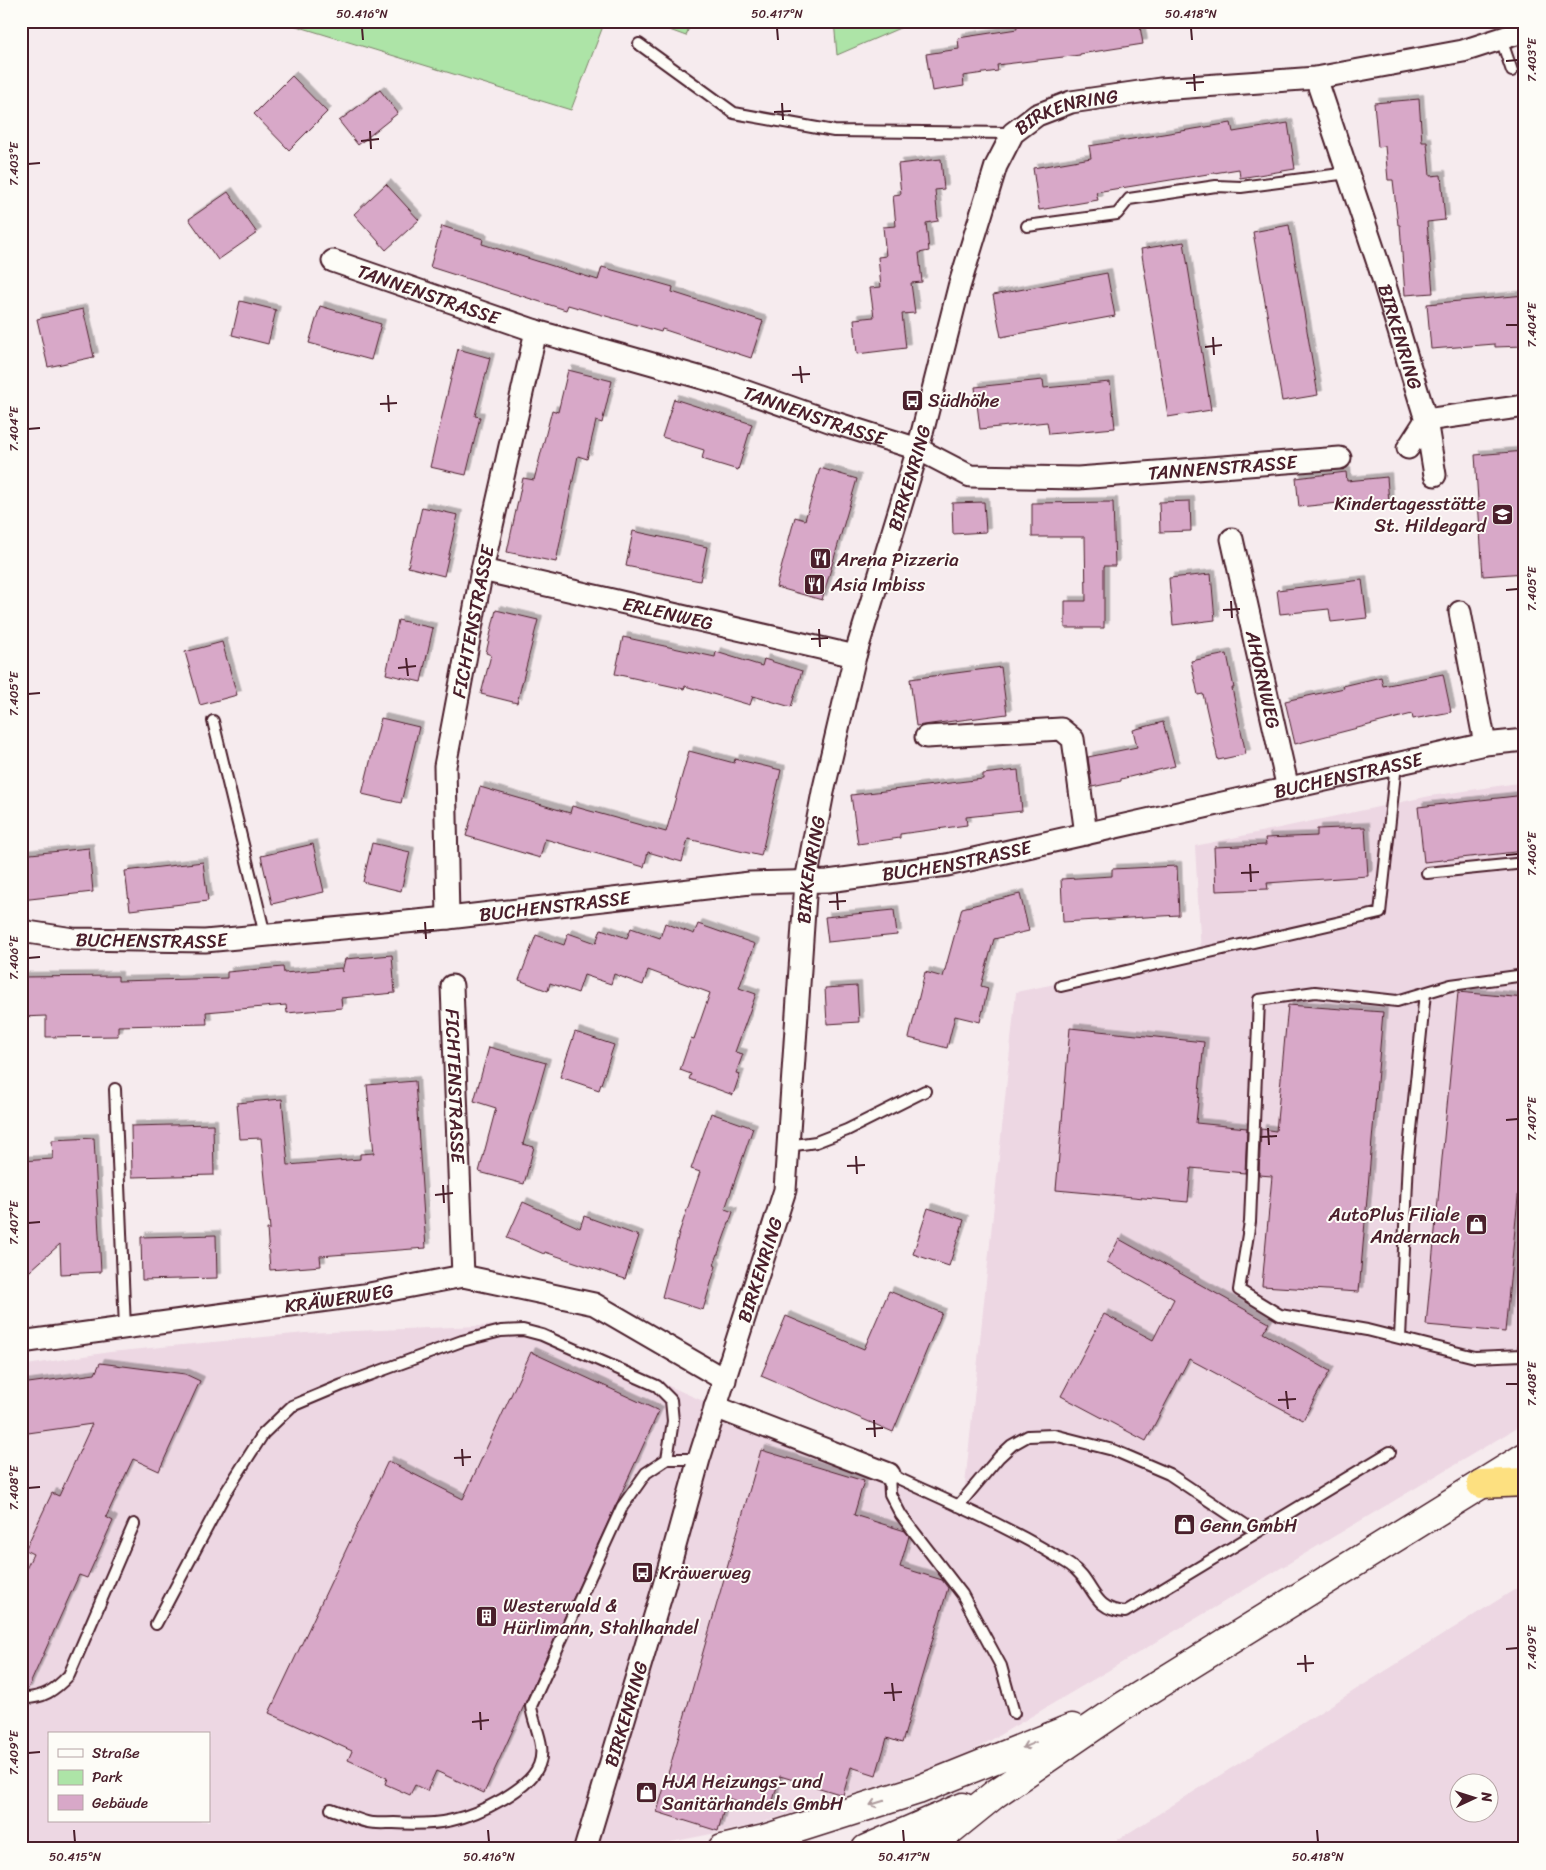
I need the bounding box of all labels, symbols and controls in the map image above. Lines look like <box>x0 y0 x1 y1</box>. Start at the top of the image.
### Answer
text: 50.416°N <box>336 3 388 25</box>
text: 50.417°N <box>751 3 803 25</box>
text: 50.418°N <box>1165 3 1218 25</box>
text: 7.403°E <box>1521 37 1543 82</box>
street label: BIRKENRING <box>1007 79 1120 143</box>
text: 7.403°E <box>3 141 25 186</box>
street label: TANNENSTRASSE <box>353 254 506 334</box>
street label: BIRKENRING <box>1369 280 1432 394</box>
text: 7.404°E <box>1521 301 1543 347</box>
street label: TANNENSTRASSE <box>739 375 892 455</box>
place label: Südhöhe <box>928 384 1000 417</box>
bus stop icon: Südhöhe <box>900 388 924 412</box>
text: 7.404°E <box>3 405 25 451</box>
street label: BIRKENRING <box>878 421 940 535</box>
street label: TANNENSTRASSE <box>1147 445 1299 489</box>
place label: Kindertagesstätte St. Hildegard <box>1334 487 1488 542</box>
school or university icon: Kindertagesstätte St. Hildegard <box>1490 502 1514 526</box>
street label: FICHTENSTRASSE <box>442 541 504 701</box>
place label: Arena Pizzeria <box>836 543 959 576</box>
restaurant icon: Arena Pizzeria <box>809 547 833 571</box>
text: 7.405°E <box>1521 565 1543 611</box>
place label: Asia Imbiss <box>830 568 926 601</box>
restaurant icon: Asia Imbiss <box>803 572 827 596</box>
street label: ERLENWEG <box>620 587 717 639</box>
street label: AHORNWEG <box>1236 626 1291 732</box>
text: 7.405°E <box>3 670 25 716</box>
street label: BUCHENSTRASSE <box>1271 742 1427 808</box>
street label: BIRKENRING <box>787 813 835 925</box>
street label: BUCHENSTRASSE <box>880 830 1036 890</box>
text: 7.406°E <box>1521 831 1543 876</box>
street label: BUCHENSTRASSE <box>477 880 633 931</box>
street label: BUCHENSTRASSE <box>75 922 230 958</box>
text: 7.406°E <box>3 935 25 980</box>
street label: FICHTENSTRASSE <box>436 1008 475 1165</box>
text: 7.407°E <box>1521 1096 1543 1141</box>
place label: AutoPlus Filiale Andernach <box>1328 1198 1460 1253</box>
text: 7.407°E <box>3 1200 25 1245</box>
street label: BIRKENRING <box>727 1213 792 1327</box>
shop icon: AutoPlus Filiale Andernach <box>1464 1213 1488 1237</box>
street label: KRÄWERWEG <box>282 1273 396 1322</box>
text: 7.408°E <box>1521 1360 1543 1406</box>
text: 7.408°E <box>3 1464 25 1510</box>
place label: Genn GmbH <box>1200 1509 1297 1542</box>
shop icon: Genn GmbH <box>1172 1513 1196 1537</box>
place label: Kräwerweg <box>659 1556 751 1589</box>
bus stop icon: Kräwerweg <box>631 1560 655 1584</box>
place label: Westerwald & Hürlimann, Stahlhandel <box>503 1589 699 1644</box>
building icon: Westerwald & Hürlimann, Stahlhandel <box>475 1604 499 1628</box>
text: 7.409°E <box>1521 1624 1543 1670</box>
street label: BIRKENRING <box>594 1657 657 1771</box>
text: 7.409°E <box>3 1729 25 1775</box>
legend <box>48 1732 210 1822</box>
text: Straße <box>92 1740 140 1766</box>
one-way arrow <box>1022 1741 1037 1751</box>
text: Park <box>92 1764 123 1790</box>
place label: HJA Heizungs- und Sanitärhandels GmbH <box>662 1765 844 1820</box>
north arrow <box>1448 1772 1498 1822</box>
shop icon: HJA Heizungs- und Sanitärhandels GmbH <box>634 1780 658 1804</box>
text: Gebäude <box>92 1790 148 1816</box>
text: N <box>1474 1790 1499 1803</box>
one-way arrow <box>869 1799 885 1809</box>
text: 50.415°N <box>49 1846 102 1868</box>
text: 50.416°N <box>463 1846 515 1868</box>
text: 50.417°N <box>878 1846 930 1868</box>
text: 50.418°N <box>1292 1846 1345 1868</box>

